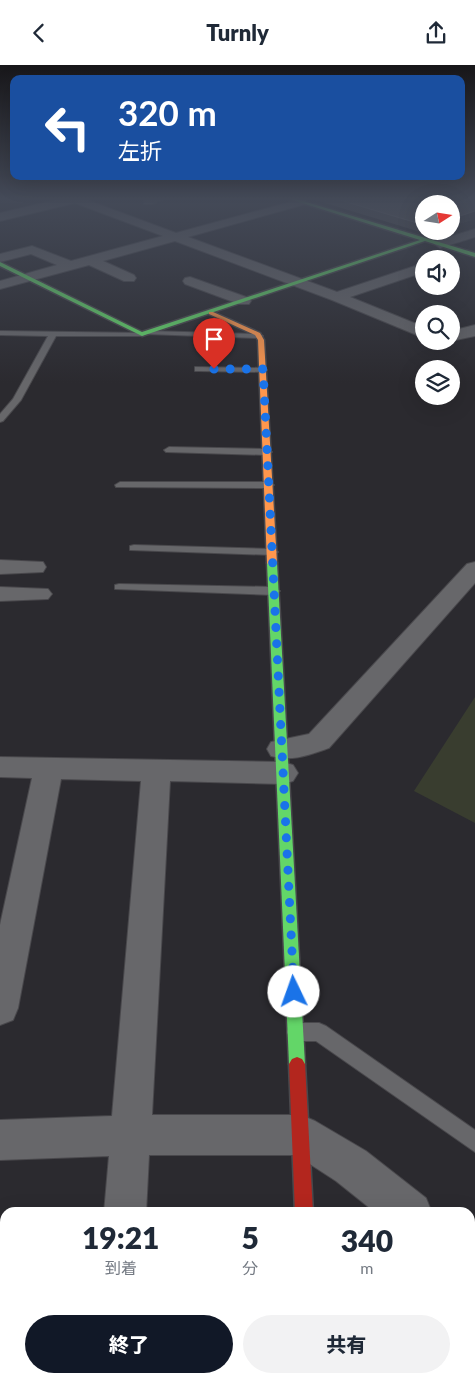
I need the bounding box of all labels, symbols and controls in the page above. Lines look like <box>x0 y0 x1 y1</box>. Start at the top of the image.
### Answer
icon: back <box>25 19 53 47</box>
text: Turnly <box>206 19 269 46</box>
icon: share <box>422 19 450 47</box>
text: 320 m <box>118 91 217 133</box>
icon: left <box>35 95 100 160</box>
text: 左折 <box>118 137 162 164</box>
north arrow <box>415 195 460 240</box>
map controls <box>415 195 460 405</box>
button: sound <box>415 250 460 295</box>
button: search <box>415 305 460 350</box>
pin <box>193 318 235 369</box>
icon: arrive <box>200 325 228 353</box>
button: layers <box>415 360 460 405</box>
position arrow <box>267 965 319 1017</box>
text: 19:21 <box>82 1219 160 1255</box>
text: 5 <box>241 1219 259 1255</box>
text: 340 <box>341 1222 393 1258</box>
text: 到着 <box>105 1258 137 1277</box>
text: 分 <box>242 1258 258 1277</box>
text: m <box>360 1258 374 1277</box>
button: 終了 <box>25 1315 233 1373</box>
button: 共有 <box>243 1315 450 1373</box>

